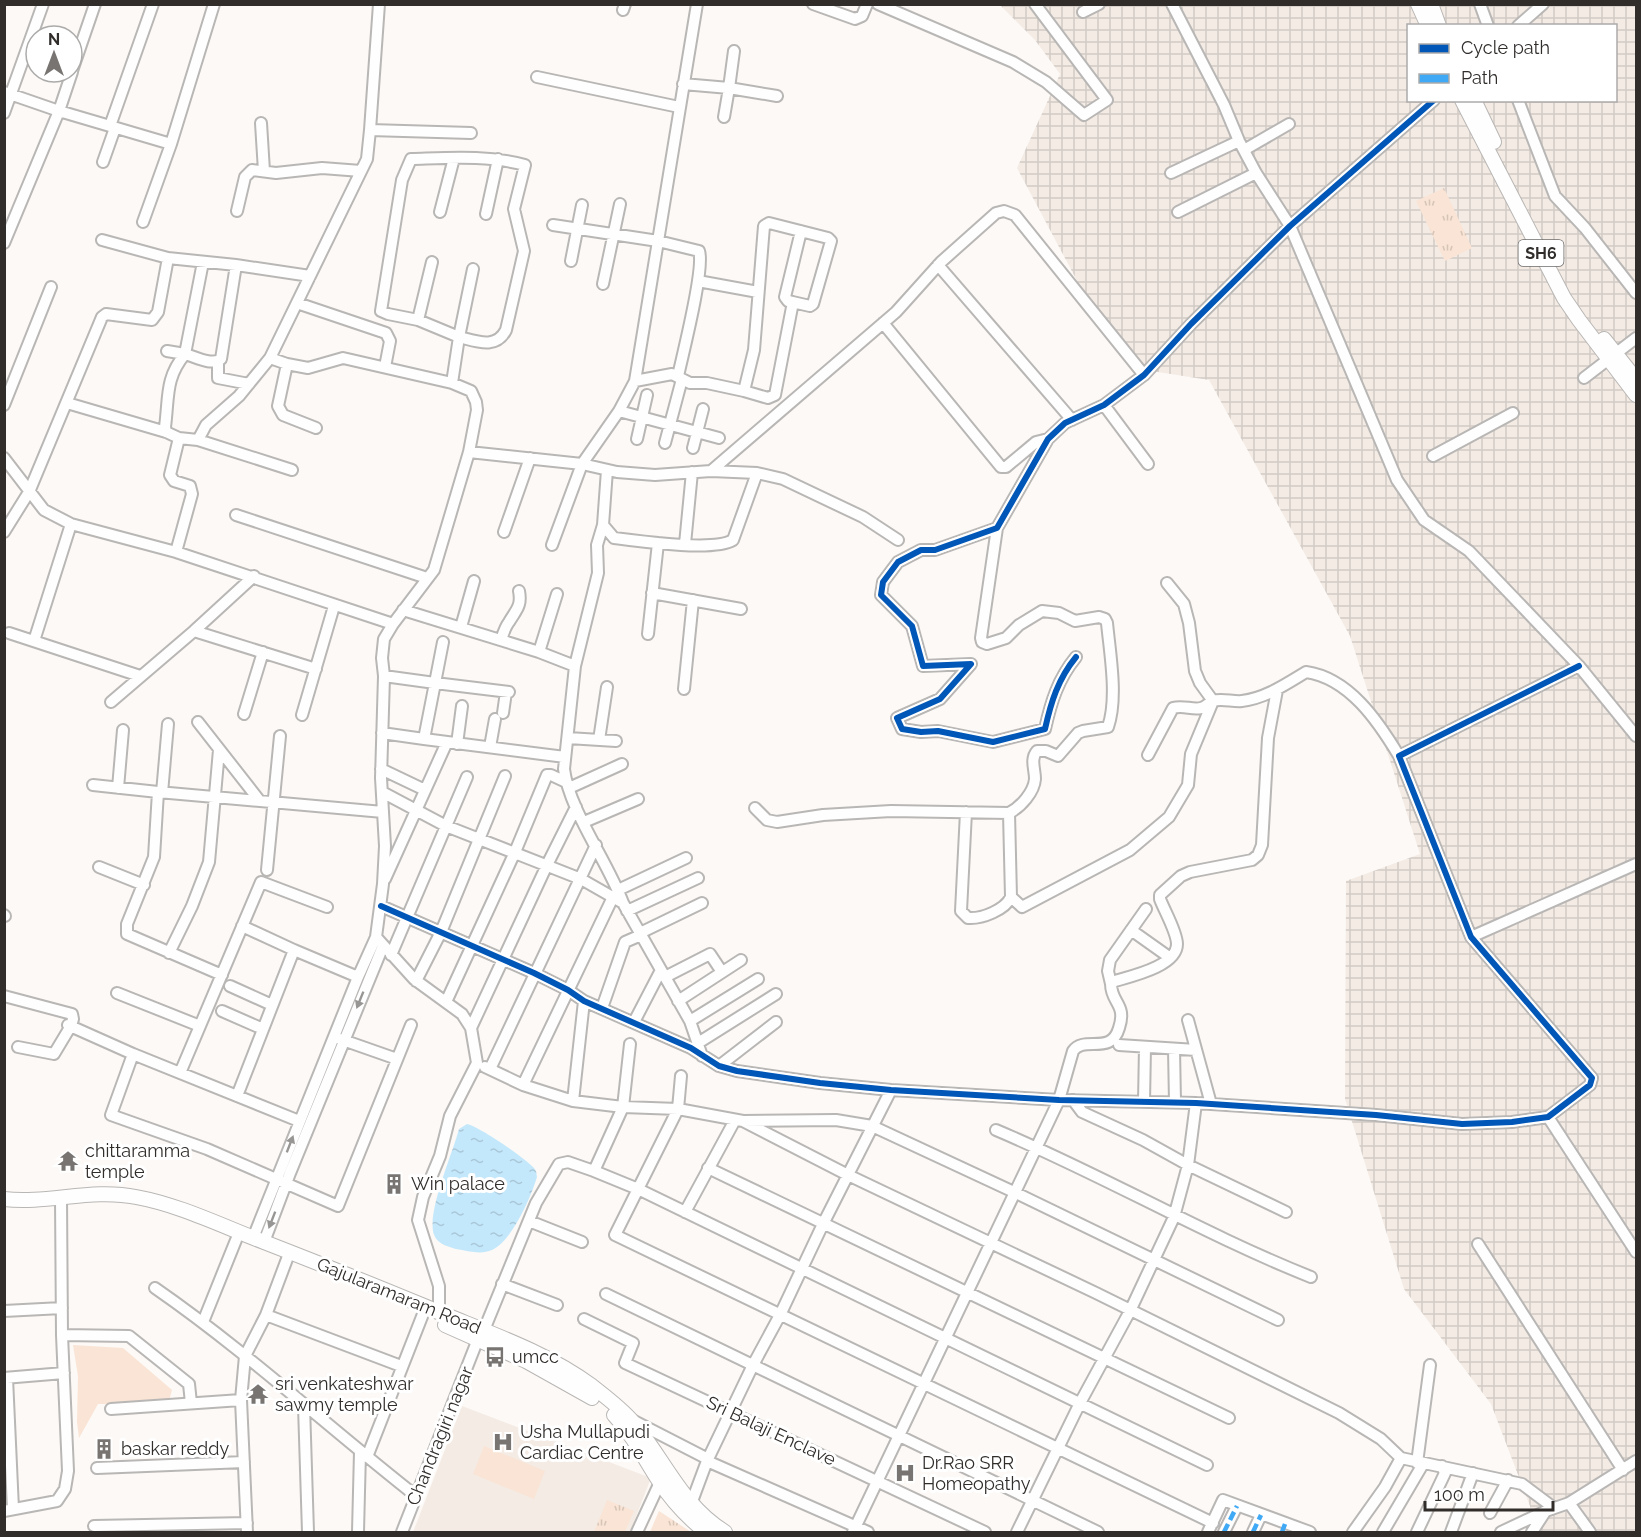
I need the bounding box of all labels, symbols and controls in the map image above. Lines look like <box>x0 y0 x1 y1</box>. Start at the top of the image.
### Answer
north arrow <box>24 24 84 84</box>
legend <box>1407 24 1617 102</box>
text: N <box>48 30 60 49</box>
text: Cycle path <box>1461 37 1550 58</box>
text: Path <box>1461 67 1498 88</box>
road number: SH6 <box>1518 240 1564 266</box>
one-way arrow <box>355 991 365 1009</box>
one-way arrow <box>286 1135 296 1153</box>
place label: chittaramma temple <box>85 1140 190 1182</box>
temple icon: chittaramma temple <box>56 1149 80 1173</box>
building icon: Win palace <box>382 1172 406 1196</box>
place label: Win palace <box>411 1173 505 1194</box>
one-way arrow <box>267 1211 277 1229</box>
street label: Gajularamaram Road <box>314 1253 484 1338</box>
bus stop icon: umcc <box>483 1345 507 1369</box>
place label: umcc <box>512 1346 559 1367</box>
street label: Chandragiri nagar <box>402 1363 477 1508</box>
place label: sri venkateshwar sawmy temple <box>275 1373 414 1415</box>
temple icon: sri venkateshwar sawmy temple <box>246 1382 270 1406</box>
street label: Sri Balaji Enclave <box>703 1391 840 1470</box>
place label: Usha Mullapudi Cardiac Centre <box>520 1421 650 1463</box>
hospital icon: Usha Mullapudi Cardiac Centre <box>491 1430 515 1454</box>
building icon: baskar reddy <box>92 1437 116 1461</box>
place label: baskar reddy <box>121 1438 229 1459</box>
place label: Dr.Rao SRR Homeopathy <box>922 1452 1031 1494</box>
hospital icon: Dr.Rao SRR Homeopathy <box>893 1461 917 1485</box>
scale bar <box>1425 1474 1552 1512</box>
text: 100 m <box>1434 1484 1485 1505</box>

